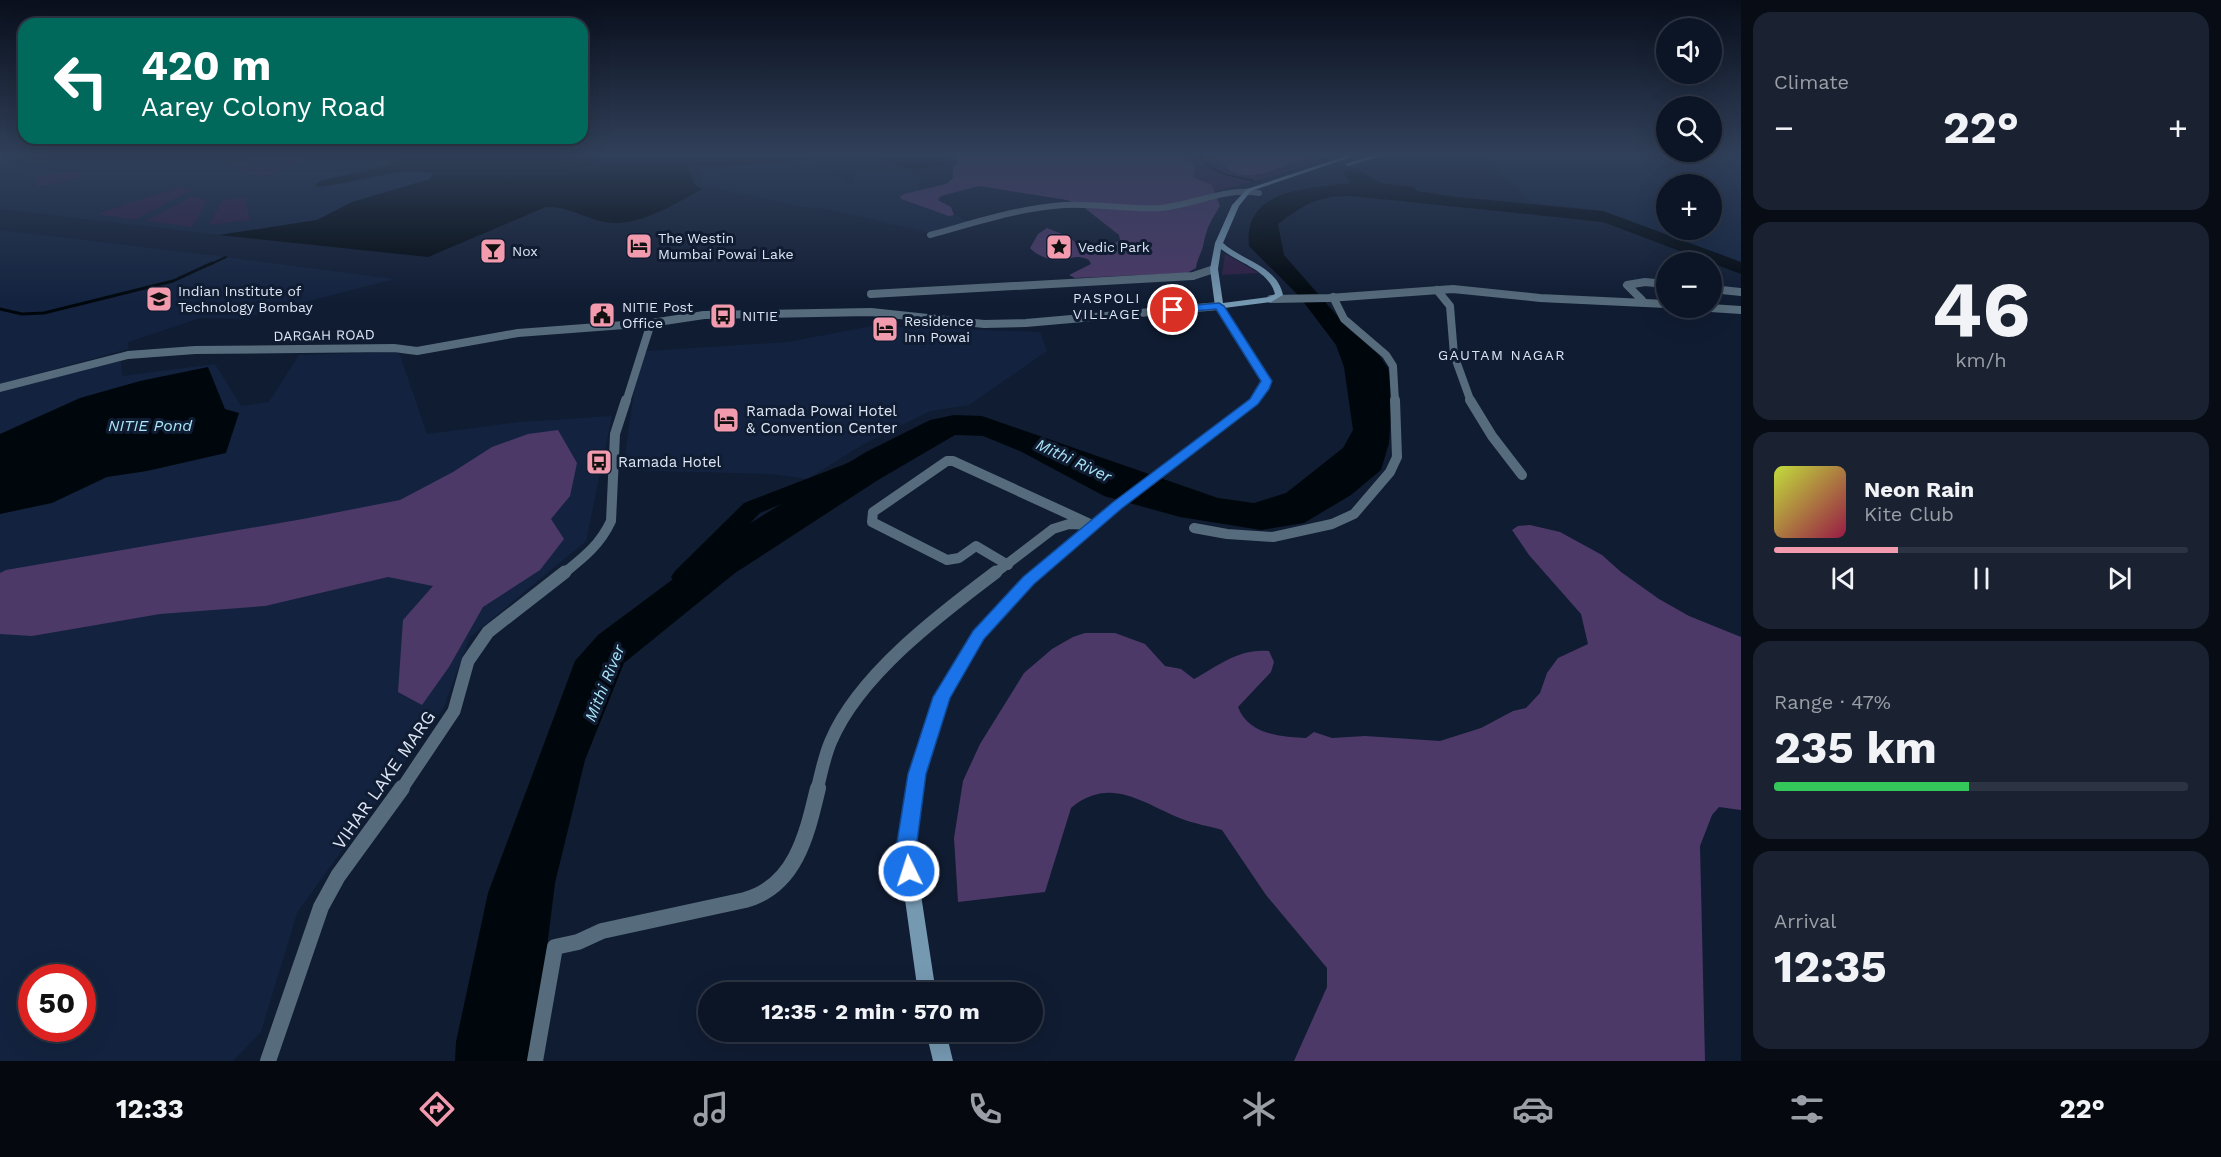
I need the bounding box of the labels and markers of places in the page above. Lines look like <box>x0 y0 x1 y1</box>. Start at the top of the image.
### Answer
place label: The Westin Mumbai Powai Lake <box>658 230 794 262</box>
hotel icon: The Westin Mumbai Powai Lake <box>624 231 654 261</box>
place icon: Vedic Park <box>1044 232 1074 262</box>
bar icon: Nox <box>478 236 508 266</box>
place label: Vedic Park <box>1078 239 1150 255</box>
place label: Nox <box>512 243 538 259</box>
place label: Indian Institute of Technology Bombay <box>178 283 314 315</box>
school or university icon: Indian Institute of Technology Bombay <box>144 284 174 314</box>
pin <box>1147 284 1198 335</box>
place label: NITIE Post Office <box>622 299 693 331</box>
public building icon: NITIE Post Office <box>587 300 617 330</box>
bus stop icon: NITIE <box>708 301 738 331</box>
place label: NITIE <box>742 308 778 324</box>
place label: Residence Inn Powai <box>904 313 974 345</box>
hotel icon: Residence Inn Powai <box>870 314 900 344</box>
place label: Ramada Powai Hotel & Convention Center <box>746 402 897 437</box>
hotel icon: Ramada Powai Hotel & Convention Center <box>711 405 741 435</box>
bus stop icon: Ramada Hotel <box>584 447 614 477</box>
place label: Ramada Hotel <box>618 453 722 471</box>

